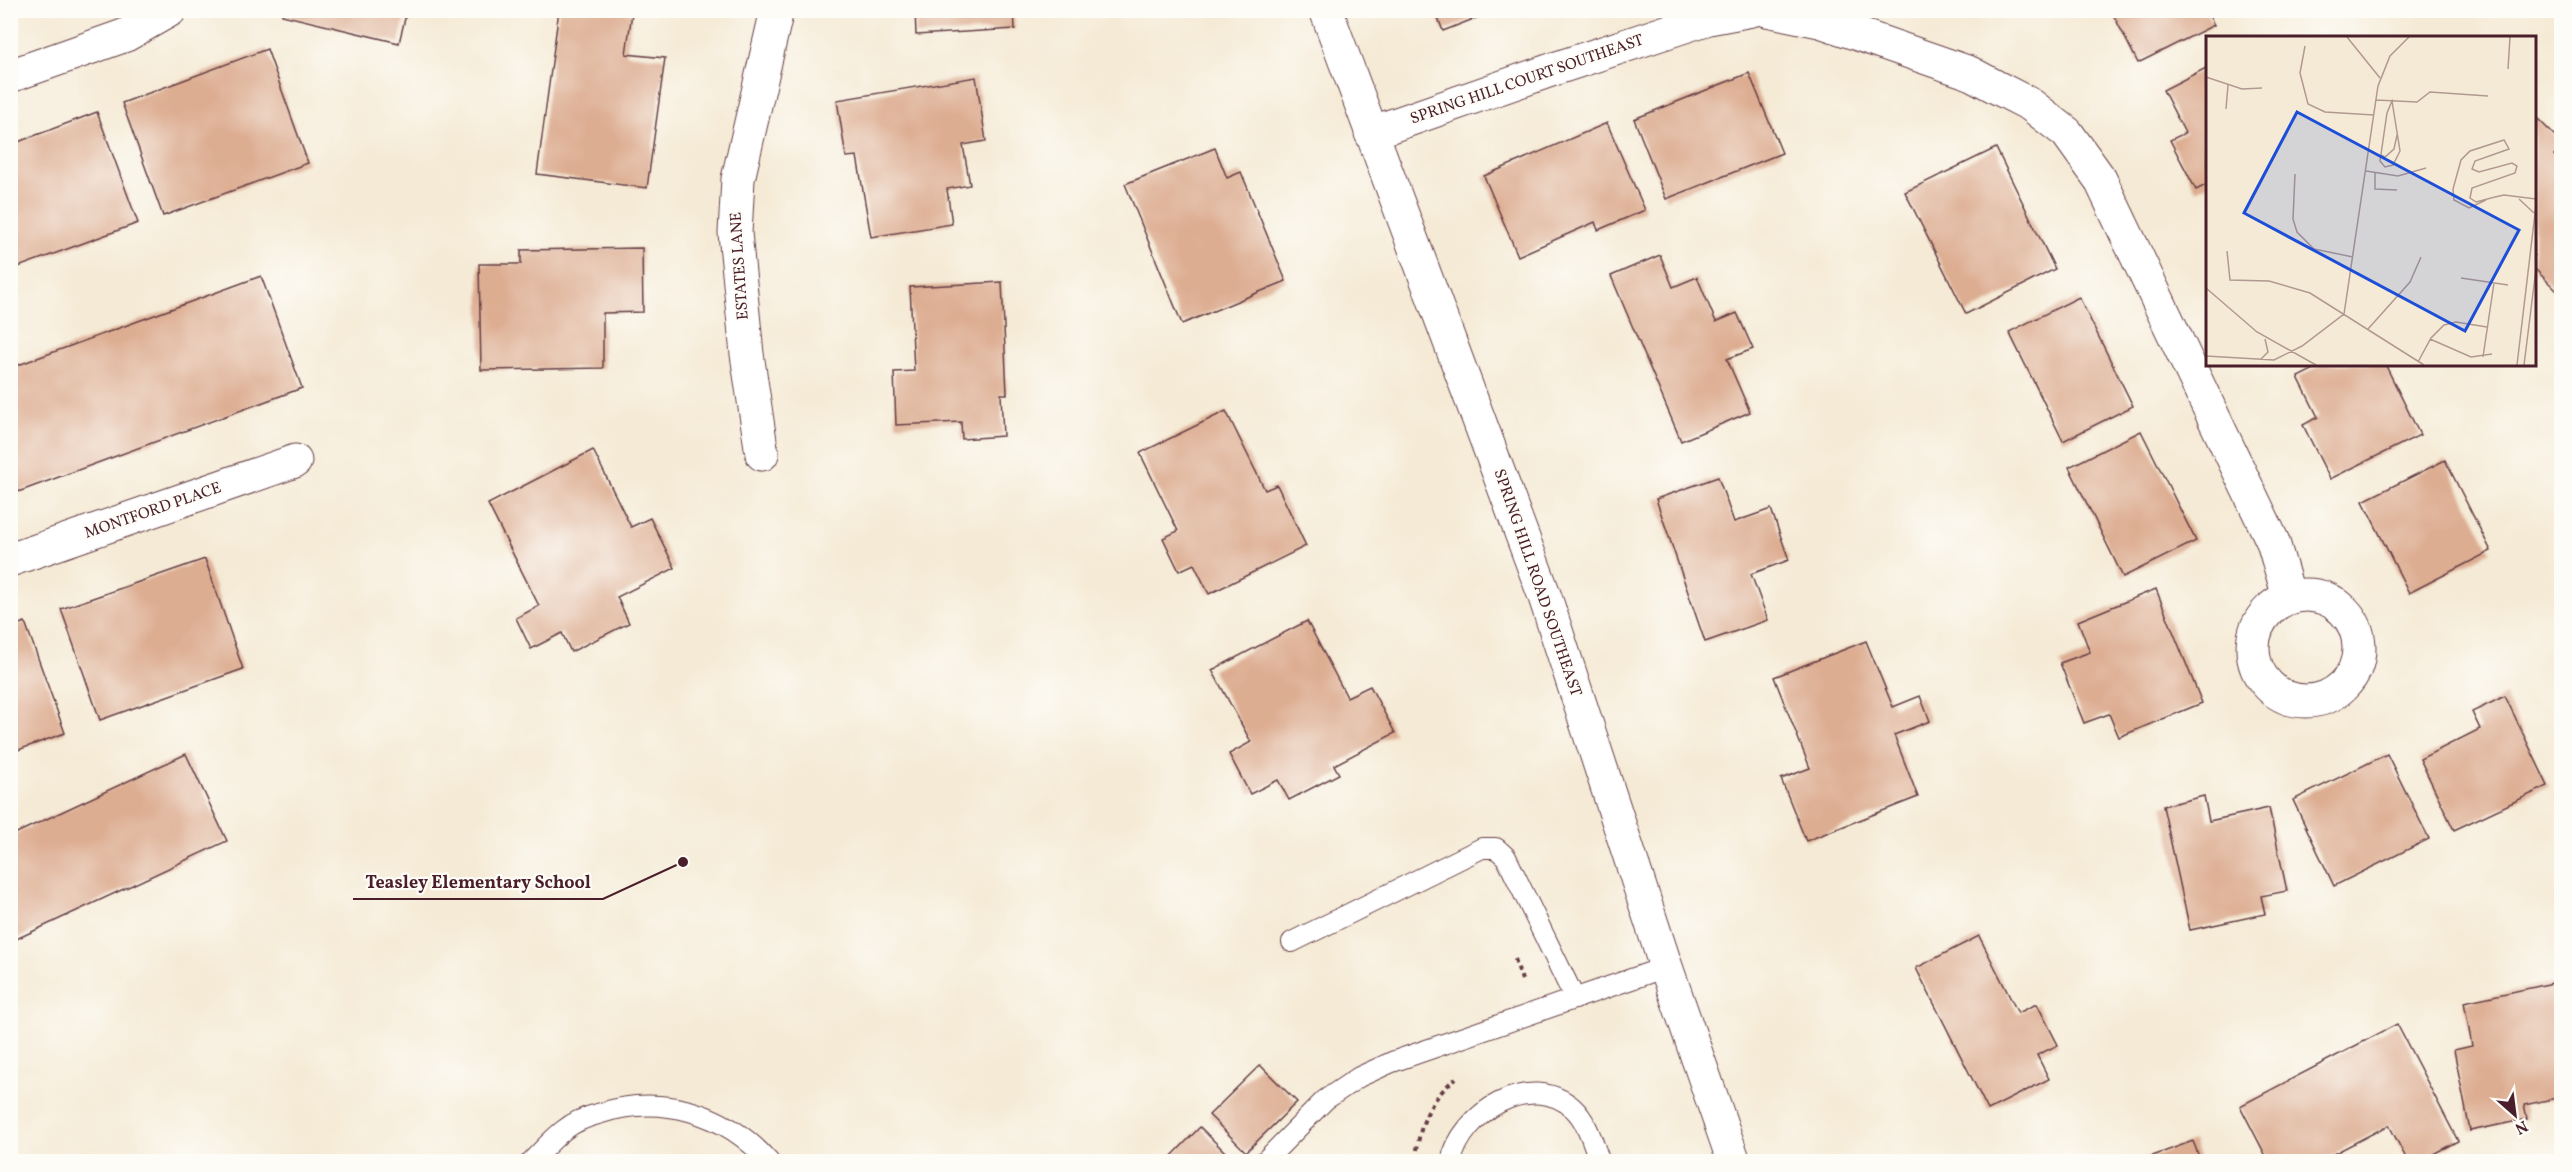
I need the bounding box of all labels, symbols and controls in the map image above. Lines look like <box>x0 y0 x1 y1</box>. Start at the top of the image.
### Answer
street label: SPRING HILL COURT SOUTHEAST <box>1407 30 1647 130</box>
inset map <box>2206 36 2536 366</box>
street label: ESTATES LANE <box>725 211 755 321</box>
street label: SPRING HILL ROAD SOUTHEAST <box>1488 466 1586 700</box>
street label: MONTFORD PLACE <box>82 477 224 545</box>
callout: Teasley Elementary School <box>353 863 603 899</box>
text: Teasley Elementary School <box>365 871 591 896</box>
north arrow <box>2485 1085 2545 1145</box>
text: N <box>2510 1114 2531 1139</box>

